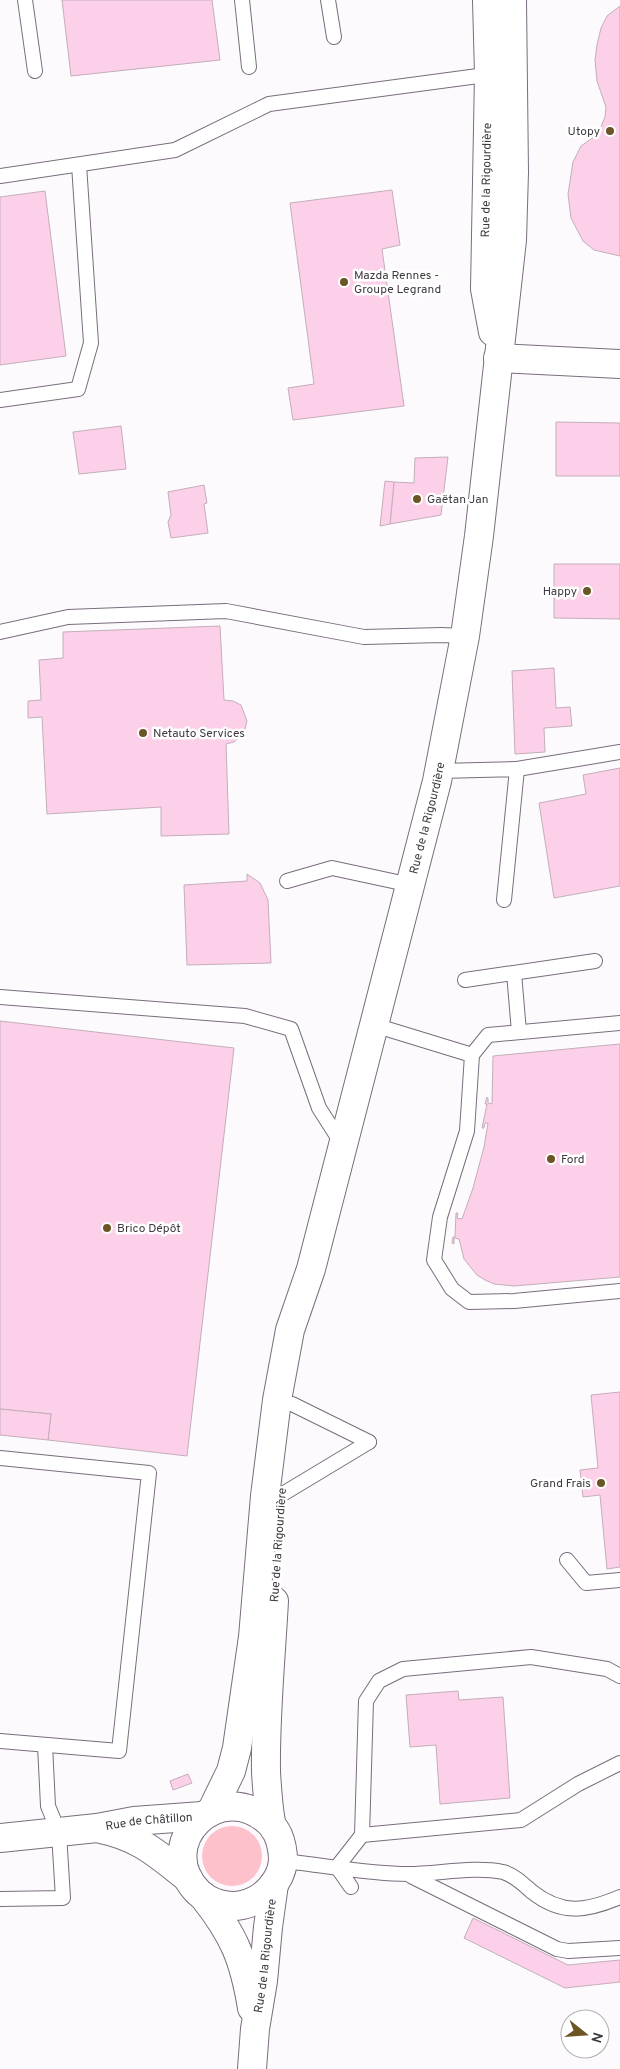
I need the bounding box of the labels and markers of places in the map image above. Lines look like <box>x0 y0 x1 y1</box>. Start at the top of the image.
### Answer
place label: Utopy <box>568 124 600 140</box>
marker: Utopy <box>604 125 616 137</box>
place label: Mazda Rennes - Groupe Legrand <box>354 268 441 298</box>
marker: Mazda Rennes - Groupe Legrand <box>338 276 350 288</box>
place label: Gaëtan Jan <box>427 492 489 508</box>
marker: Gaëtan Jan <box>411 493 423 505</box>
place label: Happy <box>543 584 577 600</box>
marker: Happy <box>581 585 593 597</box>
place label: Netauto Services <box>153 726 245 742</box>
marker: Netauto Services <box>137 727 149 739</box>
place label: Ford <box>561 1152 585 1168</box>
marker: Ford <box>545 1153 557 1165</box>
place label: Brico Dépôt <box>117 1221 181 1237</box>
marker: Brico Dépôt <box>101 1222 113 1234</box>
place label: Grand Frais <box>530 1476 591 1492</box>
marker: Grand Frais <box>595 1477 607 1489</box>

